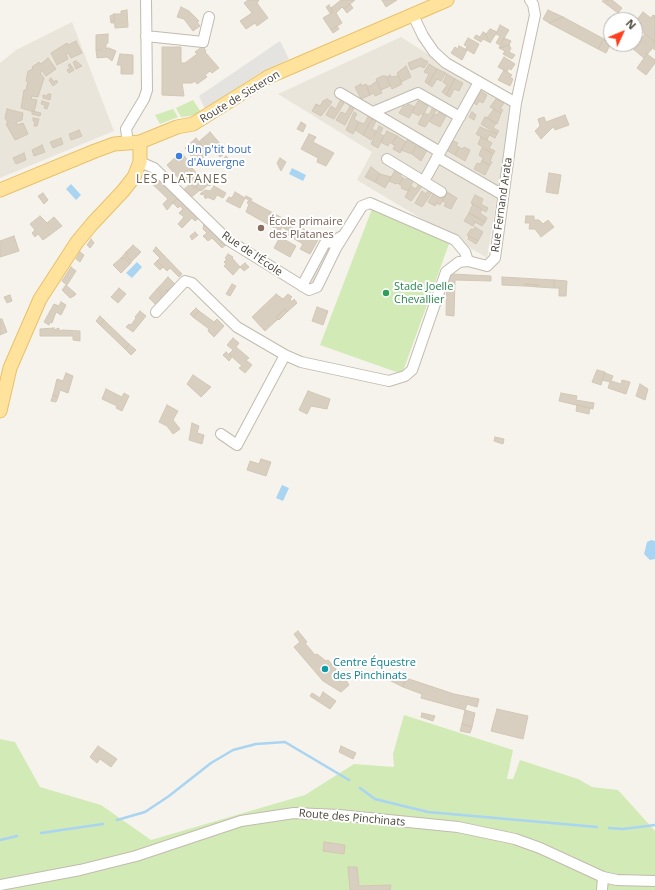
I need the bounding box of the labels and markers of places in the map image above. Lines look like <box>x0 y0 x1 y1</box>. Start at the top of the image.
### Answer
place label: Un p'tit bout d'Auvergne <box>187 143 251 169</box>
marker: Un p'tit bout d'Auvergne <box>174 151 184 161</box>
place label: École primaire des Platanes <box>269 215 343 241</box>
marker: École primaire des Platanes <box>256 223 266 233</box>
place label: Stade Joelle Chevallier <box>394 280 453 306</box>
marker: Stade Joelle Chevallier <box>381 288 391 298</box>
place label: Centre Équestre des Pinchinats <box>333 656 416 682</box>
marker: Centre Équestre des Pinchinats <box>320 664 330 674</box>

